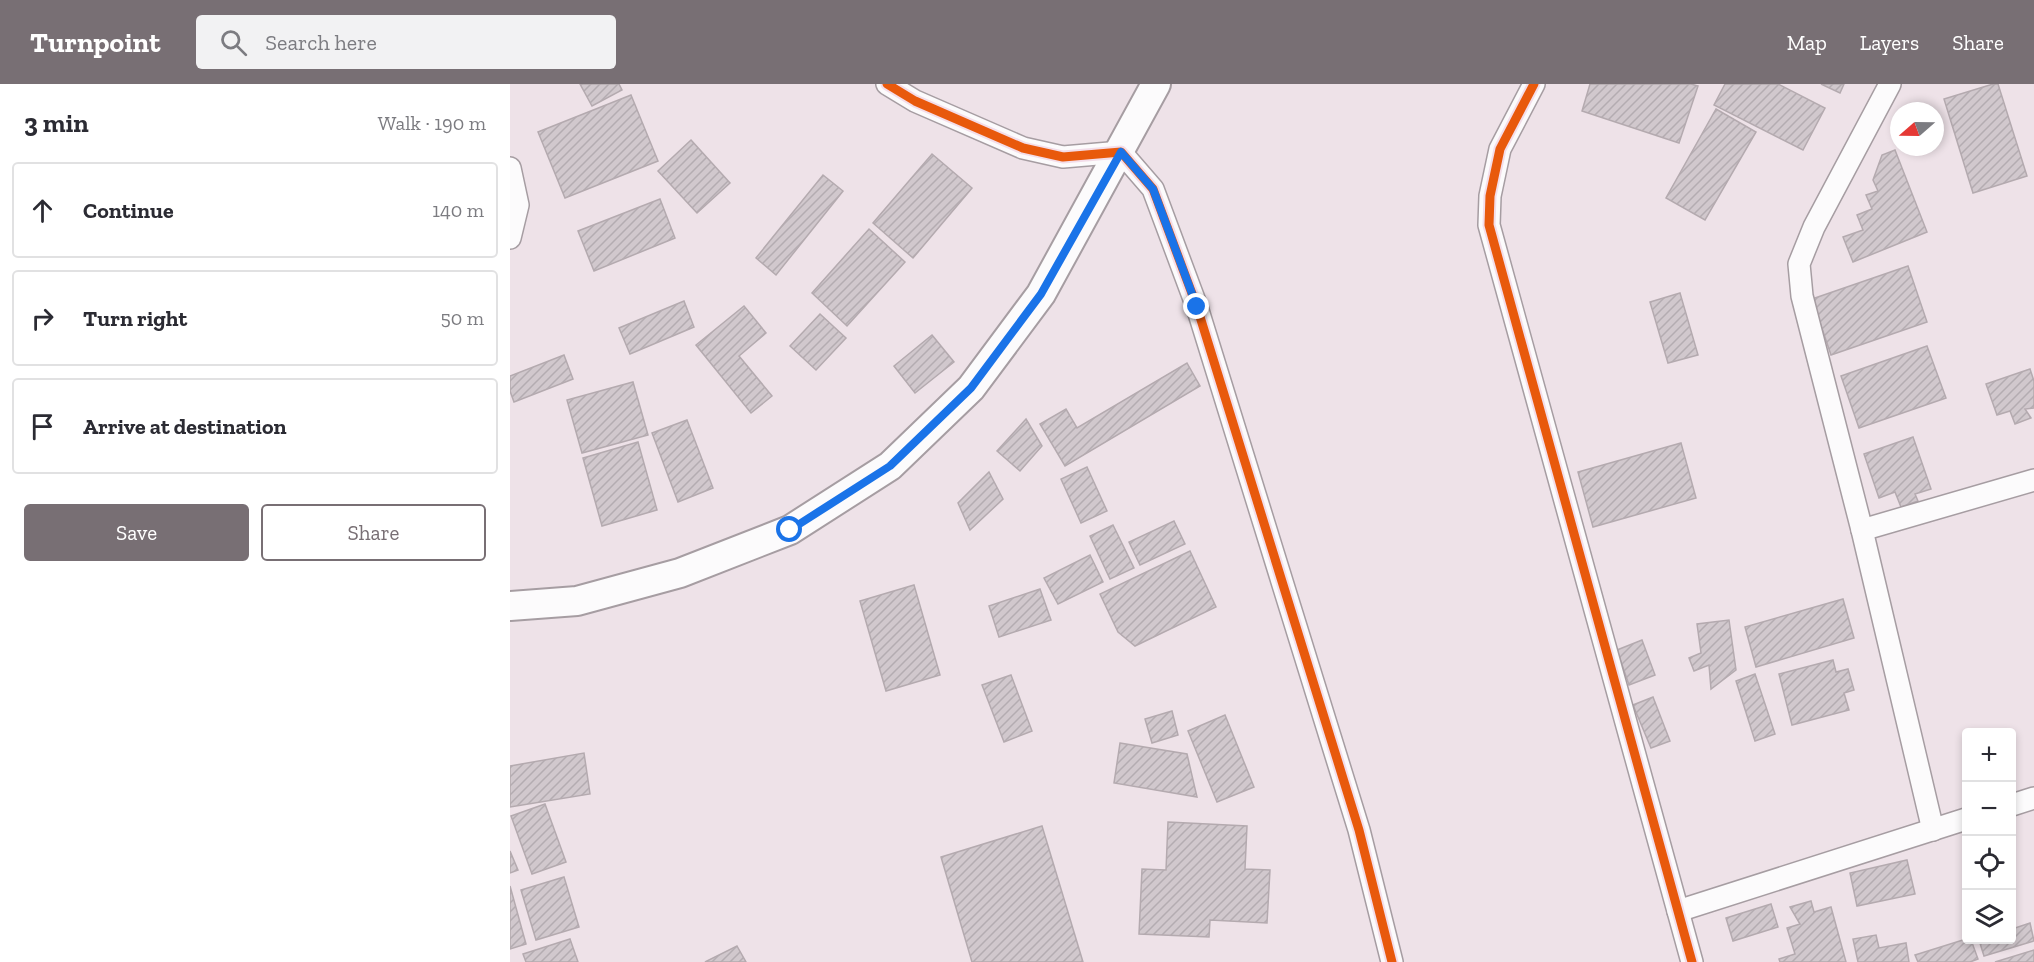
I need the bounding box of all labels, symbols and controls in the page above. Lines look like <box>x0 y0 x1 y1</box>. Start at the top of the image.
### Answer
search box <box>196 15 616 69</box>
text: Turnpoint <box>30 26 160 59</box>
icon: search <box>217 26 250 59</box>
text: Search here <box>265 29 377 56</box>
text: Map <box>1787 30 1827 55</box>
text: Layers <box>1860 30 1919 55</box>
text: Share <box>1952 30 2004 55</box>
north arrow <box>1890 102 1944 156</box>
text: 3 min <box>24 107 89 139</box>
text: Walk · 190 m <box>378 111 486 135</box>
icon: ahead <box>26 194 59 227</box>
text: Continue <box>83 197 174 224</box>
text: 140 m <box>432 198 484 222</box>
route end <box>1183 293 1209 319</box>
icon: right <box>26 302 59 335</box>
text: Turn right <box>83 305 187 332</box>
text: 50 m <box>440 306 484 330</box>
icon: arrive <box>26 410 59 443</box>
text: Arrive at destination <box>83 413 286 440</box>
button: Save <box>24 504 249 561</box>
button: Share <box>261 504 486 561</box>
route start <box>776 516 802 542</box>
map controls <box>1962 728 2016 944</box>
button: + <box>1962 728 2016 782</box>
button: − <box>1962 782 2016 836</box>
button: locate <box>1962 836 2016 890</box>
button: layers <box>1962 890 2016 944</box>

